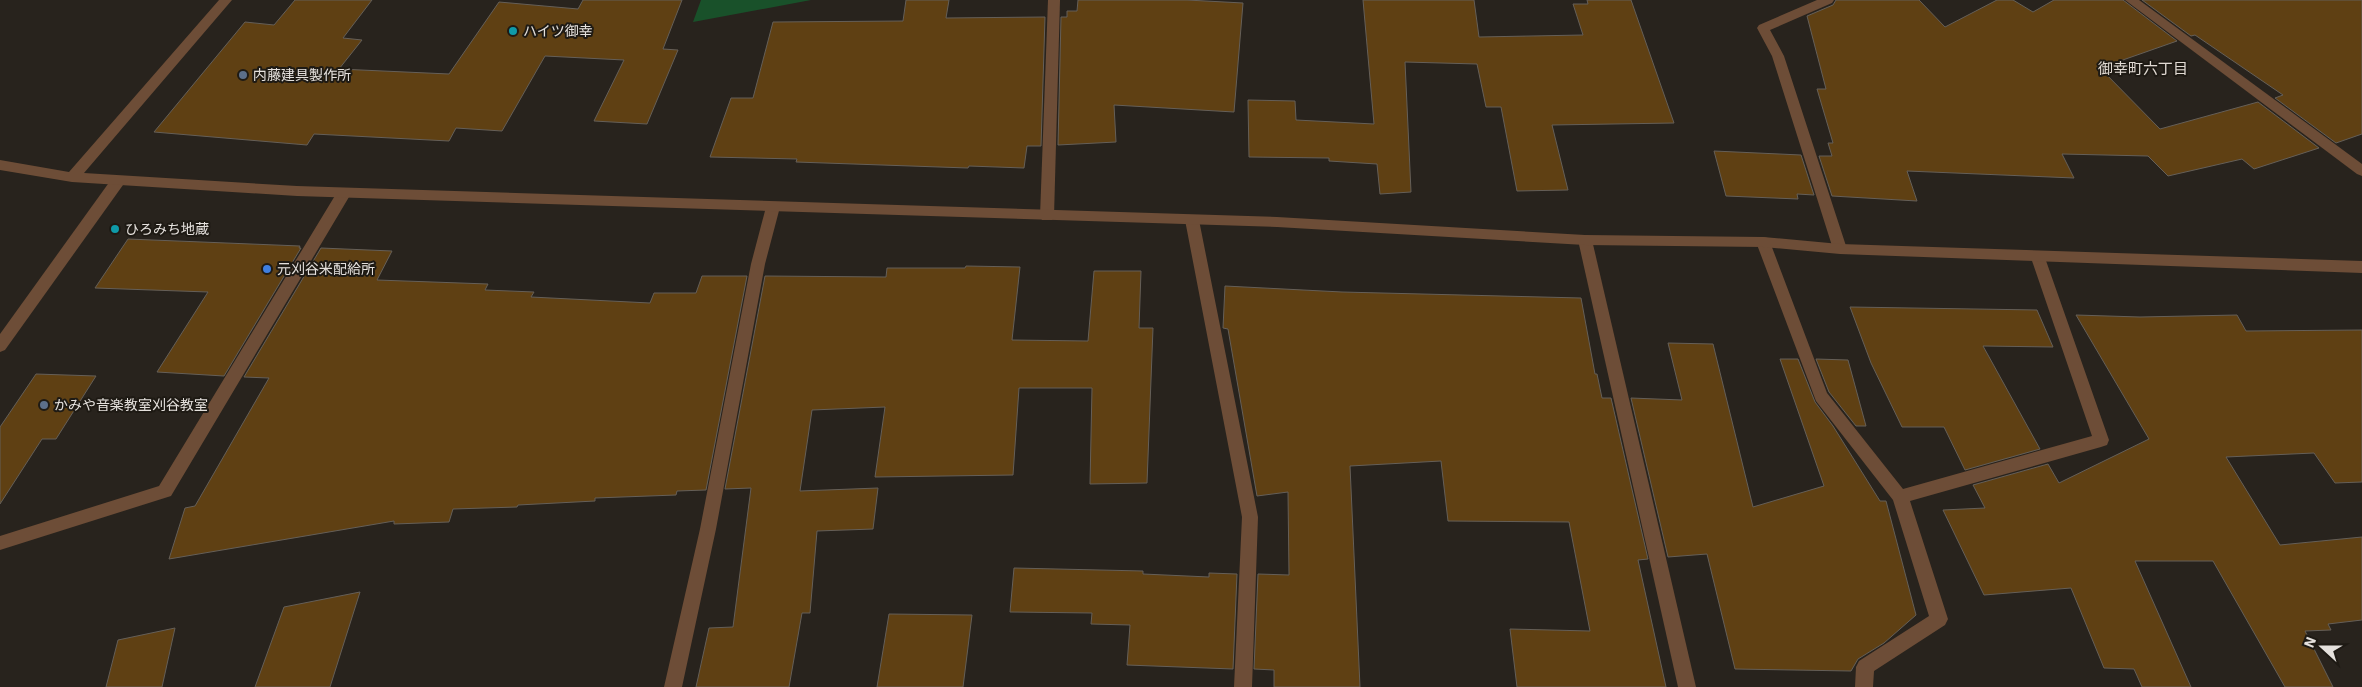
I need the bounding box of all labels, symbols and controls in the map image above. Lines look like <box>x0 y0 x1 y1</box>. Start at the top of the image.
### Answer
place label: ハイツ御幸 <box>523 22 593 40</box>
marker: ハイツ御幸 <box>507 25 519 37</box>
district label: 御幸町六丁目 <box>2098 59 2188 78</box>
place label: 内藤建具製作所 <box>253 66 351 84</box>
marker: 内藤建具製作所 <box>237 69 249 81</box>
place label: ひろみち地蔵 <box>125 220 209 238</box>
marker: ひろみち地蔵 <box>109 223 121 235</box>
place label: 元刈谷米配給所 <box>277 260 375 278</box>
marker: 元刈谷米配給所 <box>261 263 273 275</box>
place label: かみや音楽教室刈谷教室 <box>54 396 208 414</box>
marker: かみや音楽教室刈谷教室 <box>38 399 50 411</box>
north arrow <box>2297 622 2347 672</box>
text: N <box>2300 634 2320 650</box>

